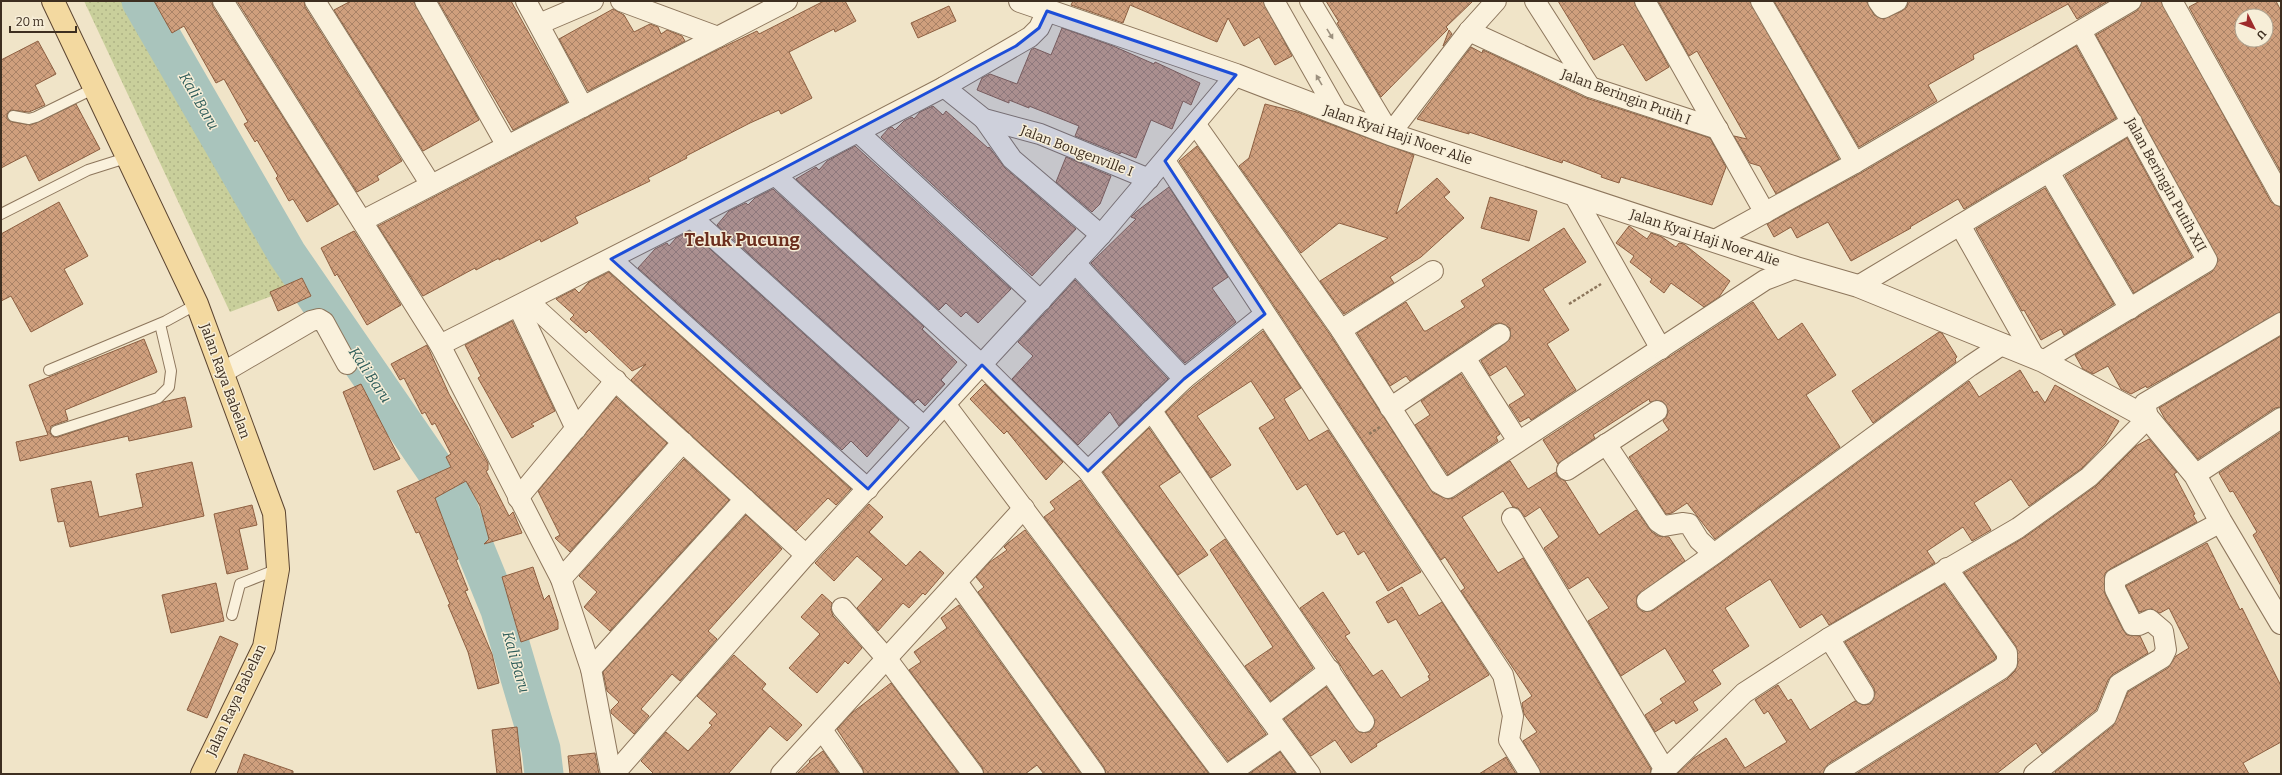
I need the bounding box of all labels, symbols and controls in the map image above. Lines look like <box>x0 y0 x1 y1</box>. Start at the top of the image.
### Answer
scale bar <box>10 8 76 34</box>
north arrow <box>2234 8 2274 48</box>
text: 20 m <box>16 15 45 29</box>
text: U <box>2253 27 2269 42</box>
one-way arrow <box>1327 29 1334 40</box>
street label: Jalan Beringin Putih I <box>1558 65 1693 128</box>
water label: Kali Baru <box>175 69 223 133</box>
one-way arrow <box>1316 74 1323 86</box>
street label: Jalan Kyai Haji Noer Alie <box>1320 101 1475 169</box>
street label: Jalan Beringin Putih XII <box>2122 114 2210 255</box>
street label: Jalan Bougenville I <box>1017 121 1136 180</box>
street label: Jalan Kyai Haji Noer Alie <box>1627 205 1782 270</box>
district label: Teluk Pucung <box>684 229 800 251</box>
street label: Jalan Raya Babelan <box>196 320 254 441</box>
water label: Kali Baru <box>345 344 395 406</box>
water label: Kali Baru <box>499 629 533 695</box>
street label: Jalan Raya Babelan <box>202 641 269 760</box>

